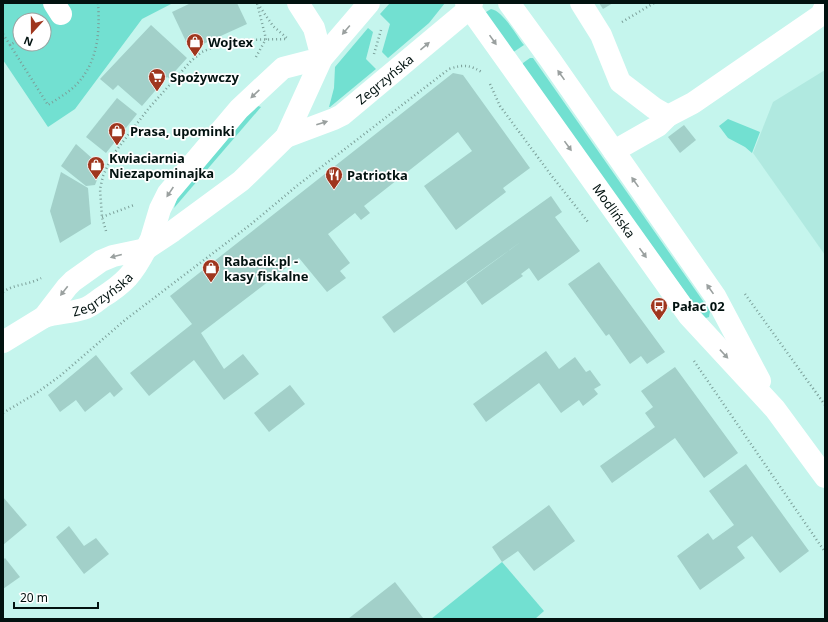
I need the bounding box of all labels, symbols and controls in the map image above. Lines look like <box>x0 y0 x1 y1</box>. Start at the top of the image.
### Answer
north arrow <box>12 12 52 52</box>
one-way arrow <box>341 25 350 36</box>
shop icon: Wojtex <box>185 32 205 57</box>
text: N <box>21 33 35 50</box>
place label: Wojtex <box>208 33 253 51</box>
one-way arrow <box>489 35 497 46</box>
one-way arrow <box>420 41 431 50</box>
street label: Zegrzyńska <box>352 50 417 108</box>
supermarket icon: Spożywczy <box>147 67 167 92</box>
place label: Spożywczy <box>170 68 239 86</box>
one-way arrow <box>557 70 565 81</box>
one-way arrow <box>249 90 260 99</box>
one-way arrow <box>317 120 329 126</box>
shop icon: Prasa, upominki <box>107 121 127 146</box>
place label: Prasa, upominki <box>130 122 235 140</box>
one-way arrow <box>564 141 572 151</box>
place label: Kwiaciarnia Niezapominajka <box>109 149 214 182</box>
shop icon: Kwiaciarnia Niezapominajka <box>86 155 106 180</box>
restaurant icon: Patriotka <box>324 165 344 190</box>
place label: Patriotka <box>347 166 408 184</box>
one-way arrow <box>631 177 639 187</box>
street label: Modlińska <box>588 180 640 242</box>
one-way arrow <box>166 187 173 198</box>
one-way arrow <box>639 247 647 258</box>
place label: Rabacik.pl - kasy fiskalne <box>224 252 309 285</box>
one-way arrow <box>110 253 123 259</box>
shop icon: Rabacik.pl - kasy fiskalne <box>201 258 221 283</box>
street label: Zegrzyńska <box>71 268 137 320</box>
one-way arrow <box>706 283 714 294</box>
one-way arrow <box>60 285 69 296</box>
bus stop icon: Pałac 02 <box>649 296 669 321</box>
place label: Pałac 02 <box>672 297 725 315</box>
one-way arrow <box>719 349 729 359</box>
scale bar <box>14 584 98 610</box>
text: 20 m <box>20 589 48 606</box>

